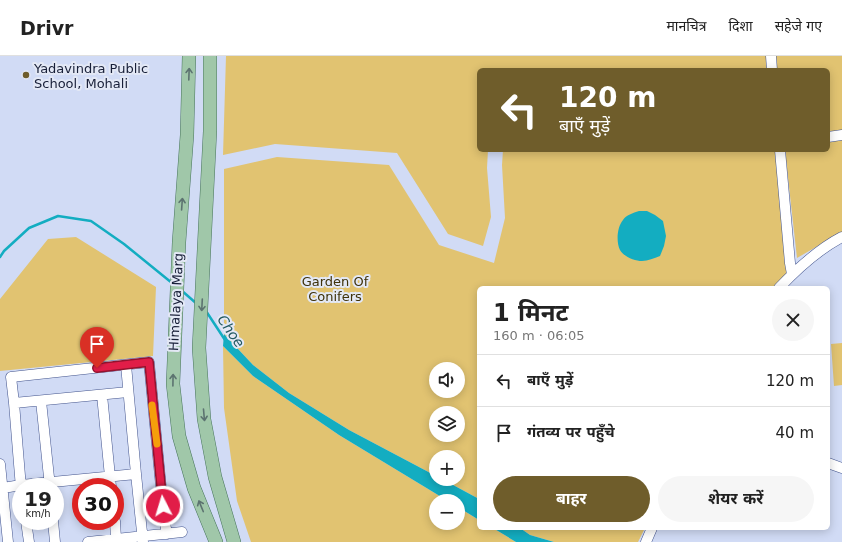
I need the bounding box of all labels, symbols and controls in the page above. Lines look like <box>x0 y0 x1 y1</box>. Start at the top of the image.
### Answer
text: Drivr <box>20 17 73 39</box>
text: मानचित्र <box>666 18 706 34</box>
text: दिशा <box>728 18 753 34</box>
text: सहेजे गए <box>775 18 822 34</box>
place label: Yadavindra Public School, Mohali <box>33 61 148 91</box>
one-way arrow <box>185 68 193 81</box>
marker: Yadavindra Public School, Mohali <box>21 70 31 80</box>
text: 120 m <box>559 81 656 114</box>
icon: left <box>493 84 545 136</box>
text: बाएँ मुड़ें <box>559 115 610 136</box>
one-way arrow <box>179 198 186 211</box>
street label: Himalaya Marg <box>166 253 186 351</box>
park label: Garden Of Conifers <box>302 274 369 304</box>
one-way arrow <box>198 298 205 311</box>
text: 1 मिनट <box>493 299 568 327</box>
button: close <box>772 299 814 341</box>
water label: Choe <box>214 312 248 350</box>
pin <box>80 327 114 368</box>
text: 160 m · 06:05 <box>493 328 584 343</box>
icon: arrive <box>86 333 108 355</box>
map controls <box>429 362 465 530</box>
button: sound <box>429 362 465 398</box>
icon: left <box>493 370 515 392</box>
text: बाएँ मुड़ें <box>527 371 573 389</box>
text: 120 m <box>766 372 814 390</box>
one-way arrow <box>169 374 177 387</box>
button: layers <box>429 406 465 442</box>
one-way arrow <box>201 408 208 421</box>
icon: arrive <box>493 422 515 444</box>
text: गंतव्य पर पहुँचे <box>527 423 615 441</box>
text: 40 m <box>776 424 814 442</box>
button: + <box>429 450 465 486</box>
button: बाहर <box>493 476 650 522</box>
button: शेयर करें <box>658 476 814 522</box>
speed limit sign: 30 <box>72 478 124 530</box>
position arrow <box>142 485 184 527</box>
text: 19 <box>24 487 52 511</box>
button: − <box>429 494 465 530</box>
one-way arrow <box>197 500 205 512</box>
text: km/h <box>25 508 51 519</box>

